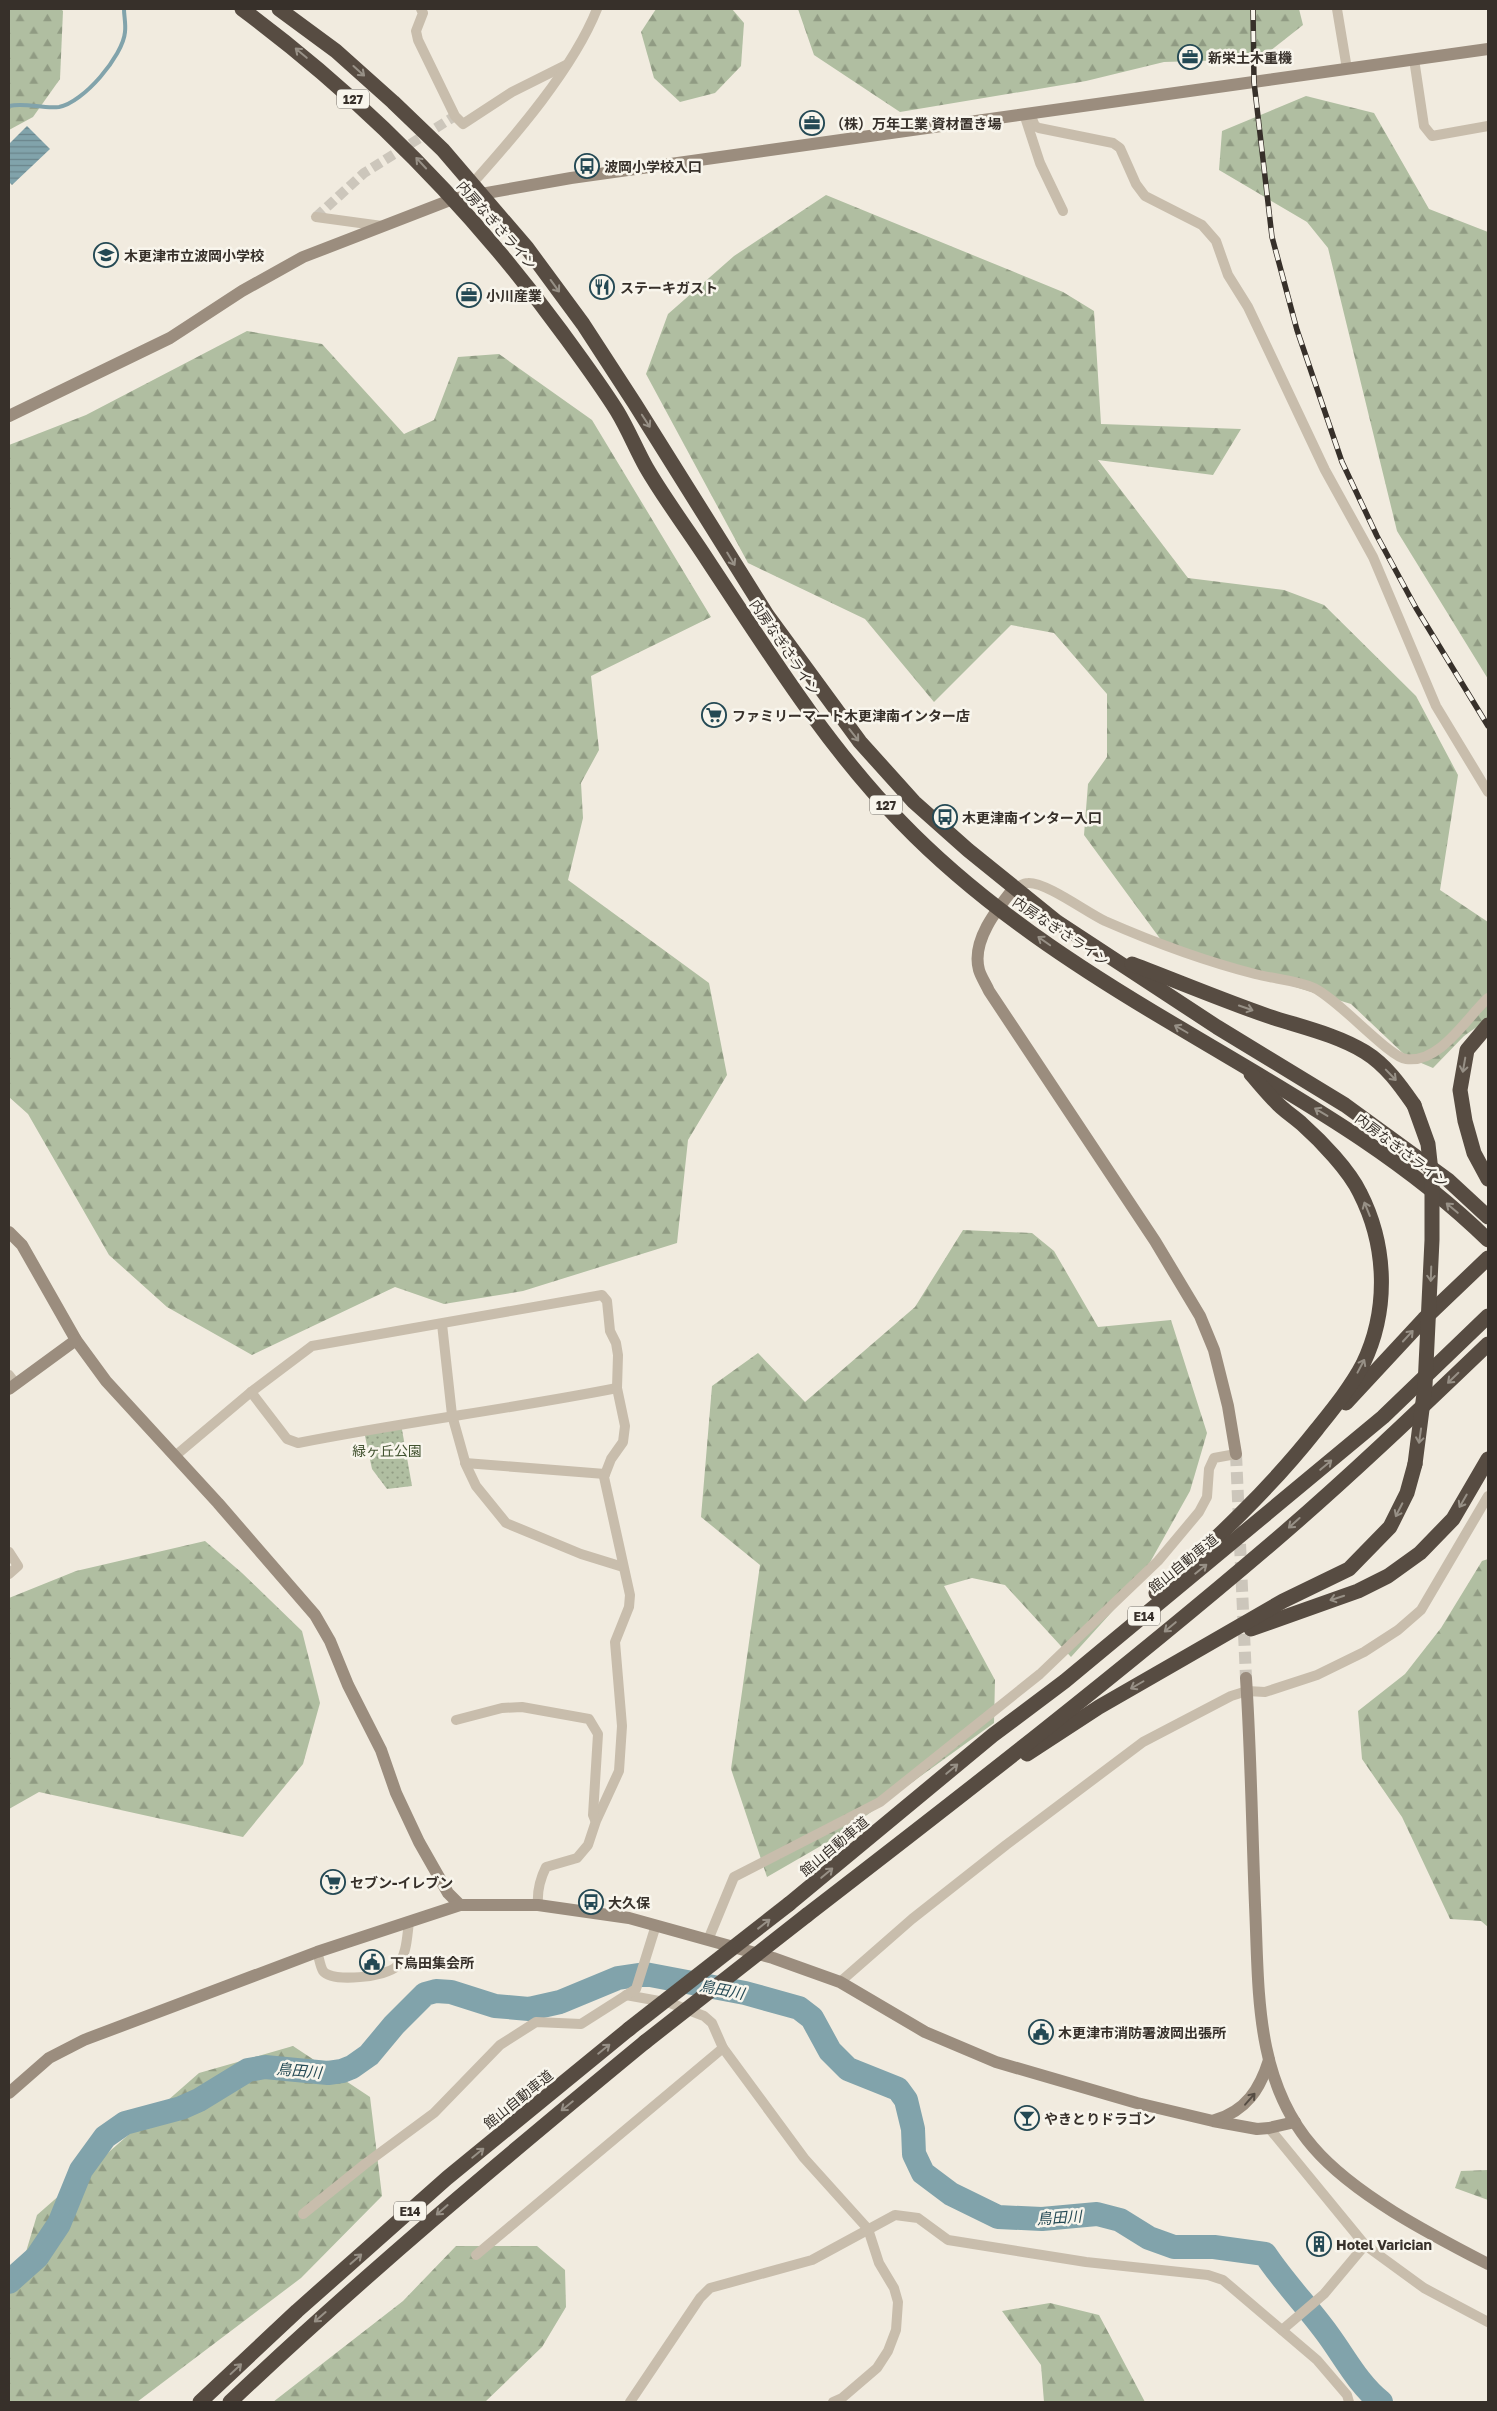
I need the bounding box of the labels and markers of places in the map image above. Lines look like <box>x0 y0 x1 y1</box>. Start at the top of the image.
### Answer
office icon: 新栄土木重機 <box>1177 44 1203 70</box>
place label: 新栄土木重機 <box>1208 49 1292 66</box>
office icon: （株）万年工業 資材置き場 <box>799 110 825 136</box>
place label: （株）万年工業 資材置き場 <box>830 115 1002 132</box>
bus stop icon: 波岡小学校入口 <box>574 153 600 179</box>
place label: 波岡小学校入口 <box>604 158 702 175</box>
school or university icon: 木更津市立波岡小学校 <box>93 242 119 268</box>
place label: 木更津市立波岡小学校 <box>124 247 264 264</box>
restaurant icon: ステーキガスト <box>589 274 615 300</box>
place label: ステーキガスト <box>620 279 718 296</box>
office icon: 小川産業 <box>456 282 482 308</box>
place label: 小川産業 <box>486 287 542 304</box>
supermarket icon: ファミリーマート木更津南インター店 <box>701 702 727 728</box>
place label: ファミリーマート木更津南インター店 <box>732 707 970 724</box>
bus stop icon: 木更津南インター入口 <box>932 804 958 830</box>
place label: 木更津南インター入口 <box>962 809 1102 826</box>
supermarket icon: セブン-イレブン <box>320 1869 346 1895</box>
place label: セブン-イレブン <box>350 1874 453 1891</box>
bus stop icon: 大久保 <box>578 1889 604 1915</box>
place label: 大久保 <box>608 1894 650 1911</box>
public building icon: 下烏田集会所 <box>359 1949 385 1975</box>
place label: 下烏田集会所 <box>390 1954 474 1971</box>
public building icon: 木更津市消防署波岡出張所 <box>1028 2019 1054 2045</box>
place label: 木更津市消防署波岡出張所 <box>1058 2024 1226 2041</box>
bar icon: やきとりドラゴン <box>1014 2105 1040 2131</box>
place label: やきとりドラゴン <box>1044 2110 1156 2127</box>
building icon: Hotel Varician <box>1306 2231 1332 2257</box>
place label: Hotel Varician <box>1336 2236 1432 2253</box>

